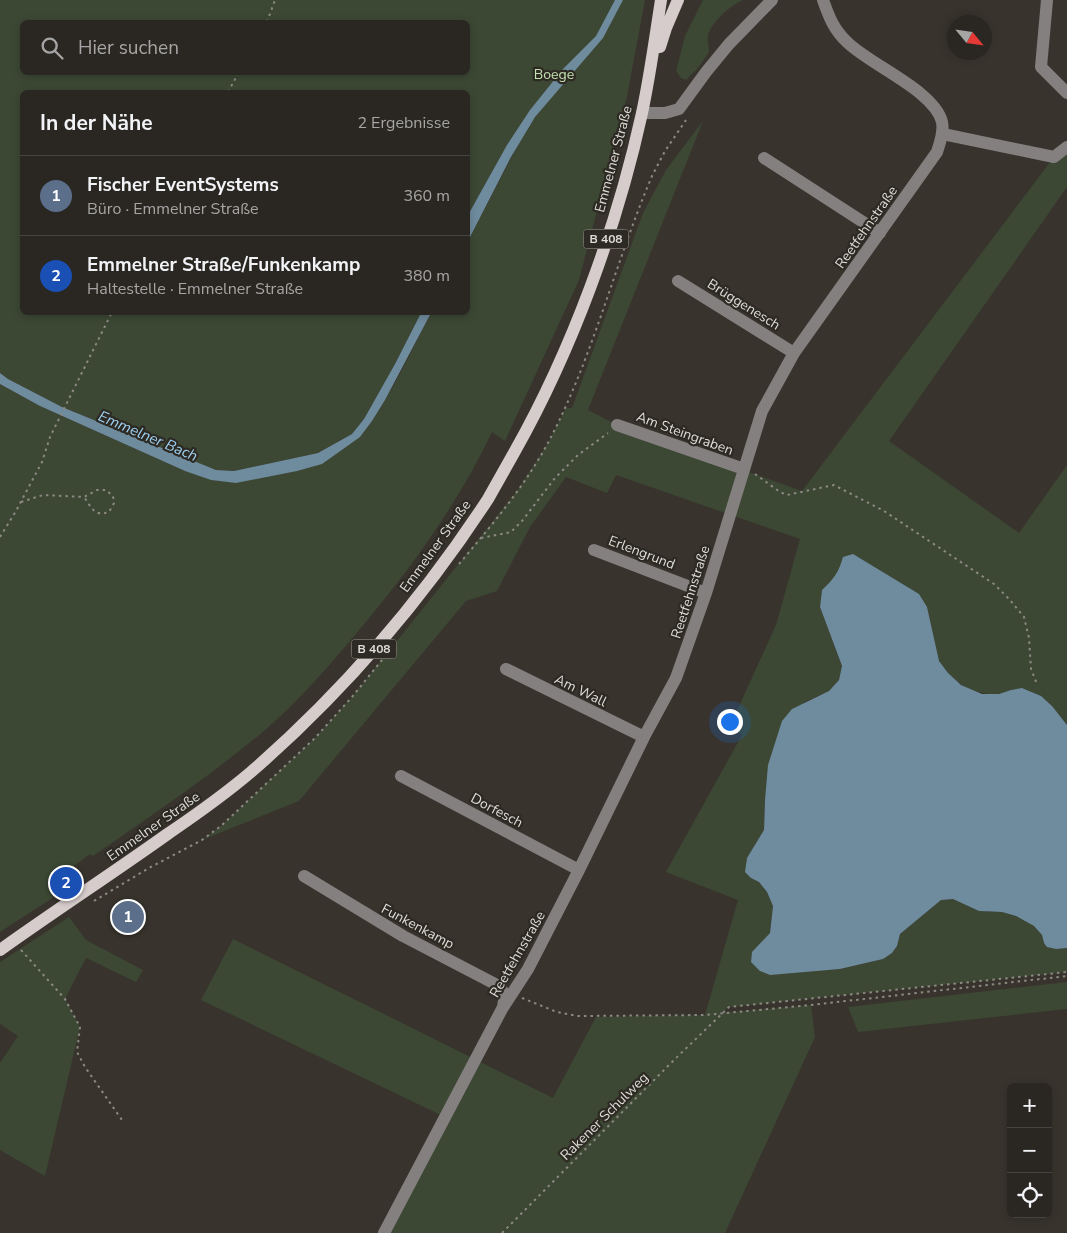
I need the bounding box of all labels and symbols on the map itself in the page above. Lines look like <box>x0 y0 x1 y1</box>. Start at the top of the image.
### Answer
north arrow <box>947 15 992 60</box>
park label: Boege <box>534 65 574 84</box>
street label: Emmelner Straße <box>590 104 637 215</box>
street label: Reetfehnstraße <box>831 182 902 272</box>
road number: B 408 <box>584 230 628 248</box>
street label: Brüggenesch <box>704 274 784 334</box>
water label: Emmelner Bach <box>95 406 201 466</box>
street label: Am Steingraben <box>634 407 736 460</box>
street label: Emmelner Straße <box>395 496 475 596</box>
street label: Erlengrund <box>606 531 678 574</box>
street label: Reetfehnstraße <box>666 543 714 641</box>
road number: B 408 <box>352 640 396 659</box>
street label: Am Wall <box>551 670 611 712</box>
your location <box>717 709 743 735</box>
street label: Emmelner Straße <box>103 787 204 866</box>
street label: Dorfesch <box>467 789 526 832</box>
pin: 2 <box>50 864 82 902</box>
pin: 1 <box>112 898 144 936</box>
street label: Funkenkamp <box>378 899 458 954</box>
street label: Reetfehnstraße <box>485 908 550 1001</box>
street label: Rakener Schulweg <box>556 1068 653 1165</box>

